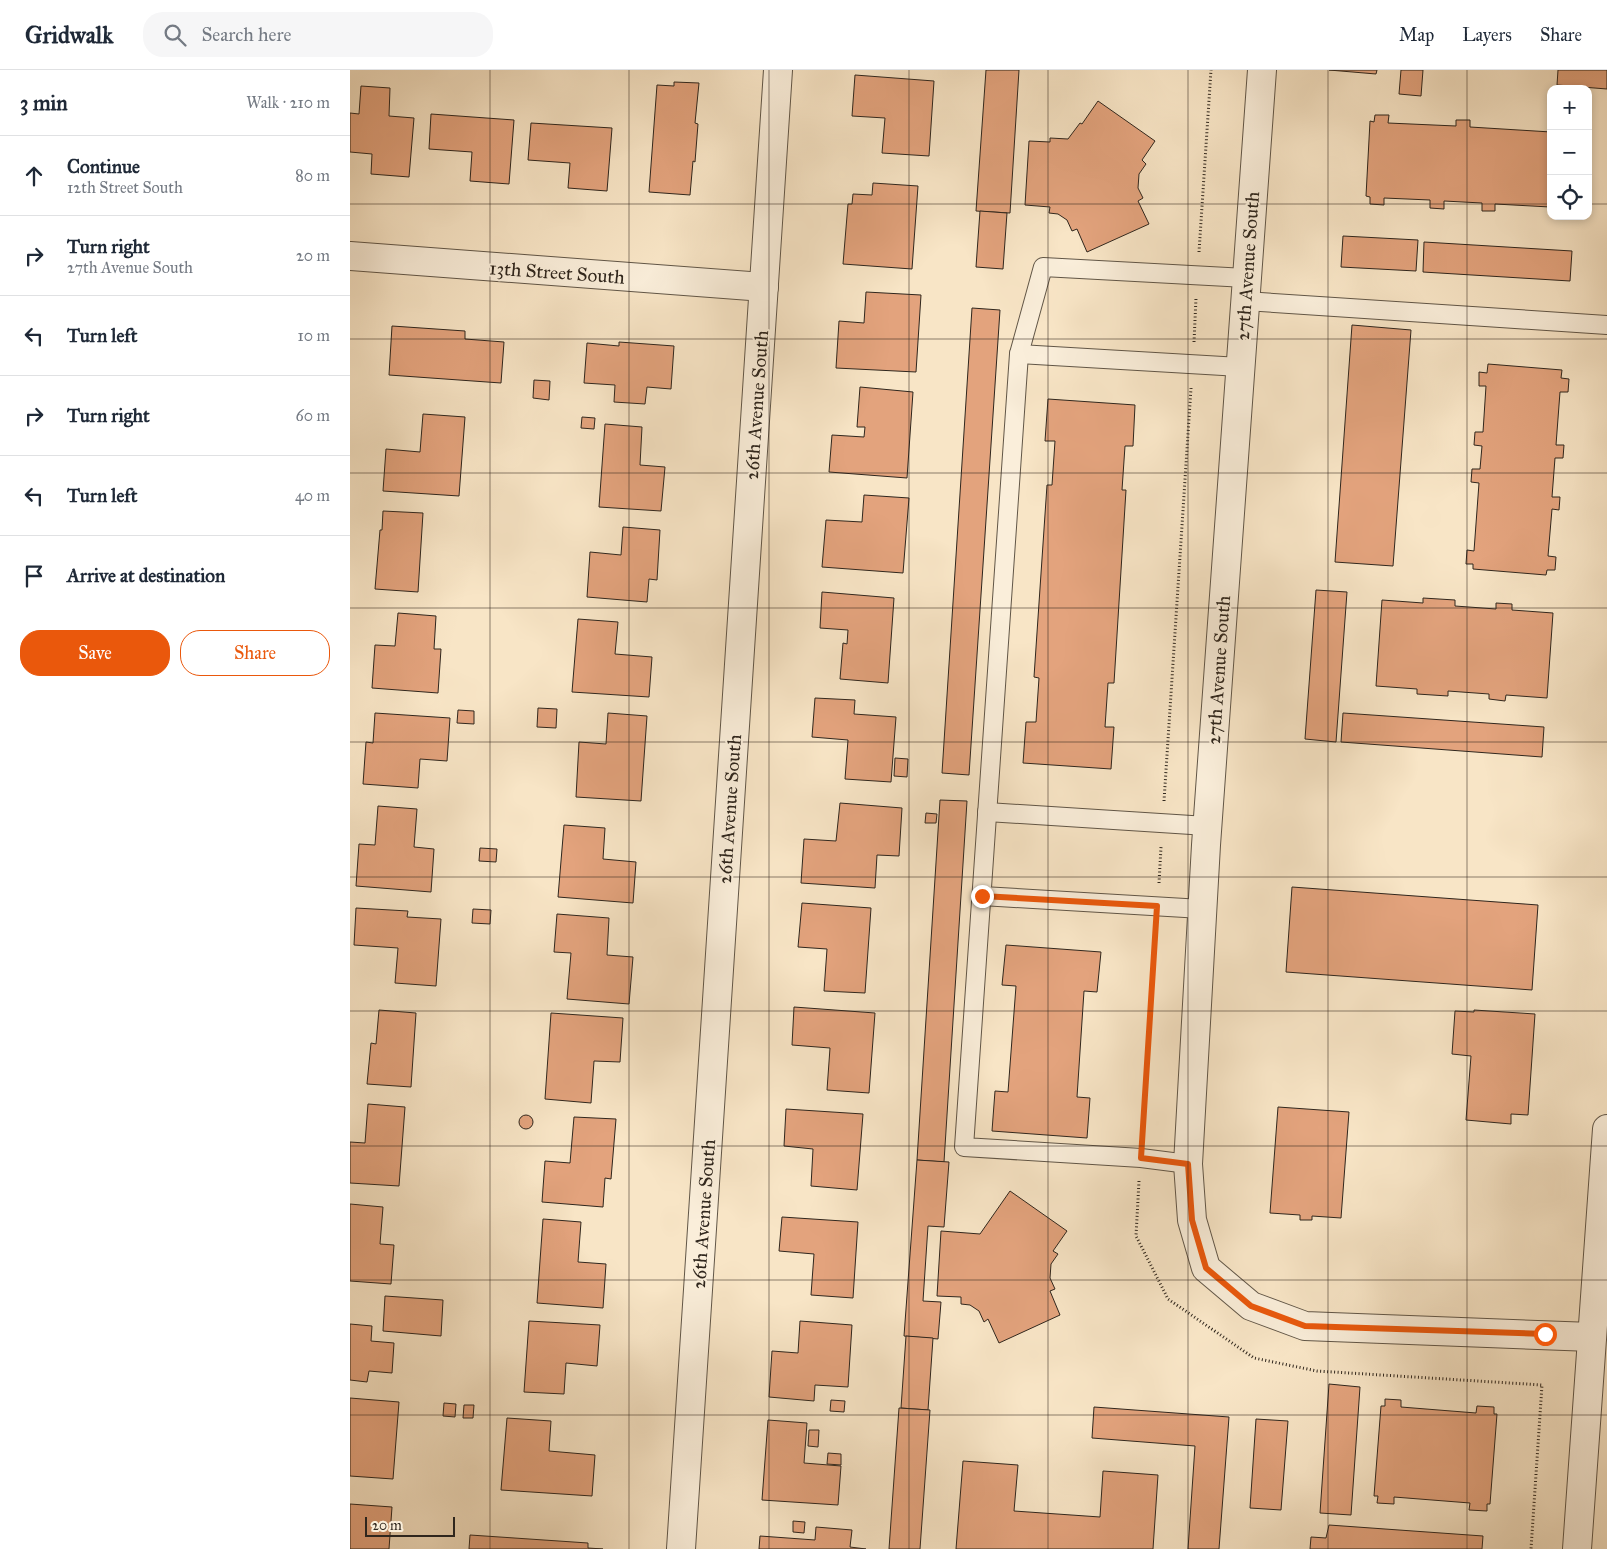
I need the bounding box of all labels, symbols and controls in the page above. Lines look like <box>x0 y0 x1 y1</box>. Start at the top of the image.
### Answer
search box <box>143 12 493 57</box>
text: Gridwalk <box>25 20 113 50</box>
icon: search <box>161 21 189 49</box>
text: Search here <box>201 23 291 46</box>
text: Map <box>1399 24 1434 46</box>
text: Layers <box>1462 24 1512 46</box>
text: Share <box>1540 24 1582 46</box>
map controls <box>1547 85 1592 220</box>
button: + <box>1547 85 1592 130</box>
text: 3 min <box>20 90 68 116</box>
text: Walk · 210 m <box>246 93 330 112</box>
button: − <box>1547 130 1592 175</box>
text: Continue <box>67 155 140 178</box>
icon: ahead <box>20 162 48 190</box>
text: 80 m <box>295 166 330 185</box>
button: locate <box>1547 175 1592 220</box>
text: 12th Street South <box>67 178 183 197</box>
street label: 27th Avenue South <box>1231 190 1264 341</box>
text: Turn right <box>67 235 150 258</box>
icon: right <box>20 242 48 270</box>
text: 20 m <box>296 246 330 265</box>
street label: 13th Street South <box>488 256 626 289</box>
text: 27th Avenue South <box>67 258 193 277</box>
icon: left <box>20 322 48 350</box>
text: Turn left <box>67 324 137 347</box>
text: 10 m <box>298 326 330 345</box>
street label: 26th Avenue South <box>740 329 773 480</box>
icon: right <box>20 402 48 430</box>
text: Turn right <box>67 404 150 427</box>
text: 60 m <box>296 406 330 425</box>
icon: left <box>20 482 48 510</box>
text: Turn left <box>67 484 137 507</box>
text: 40 m <box>295 486 330 505</box>
icon: arrive <box>20 562 48 590</box>
text: Arrive at destination <box>67 564 225 587</box>
street label: 27th Avenue South <box>1202 594 1235 745</box>
button: Save <box>20 630 170 676</box>
button: Share <box>180 630 330 676</box>
street label: 26th Avenue South <box>713 733 746 884</box>
route end <box>971 885 994 908</box>
street label: 26th Avenue South <box>687 1138 720 1289</box>
route start <box>1534 1323 1557 1346</box>
scale bar <box>365 1514 455 1537</box>
text: 20 m <box>372 1517 402 1534</box>

